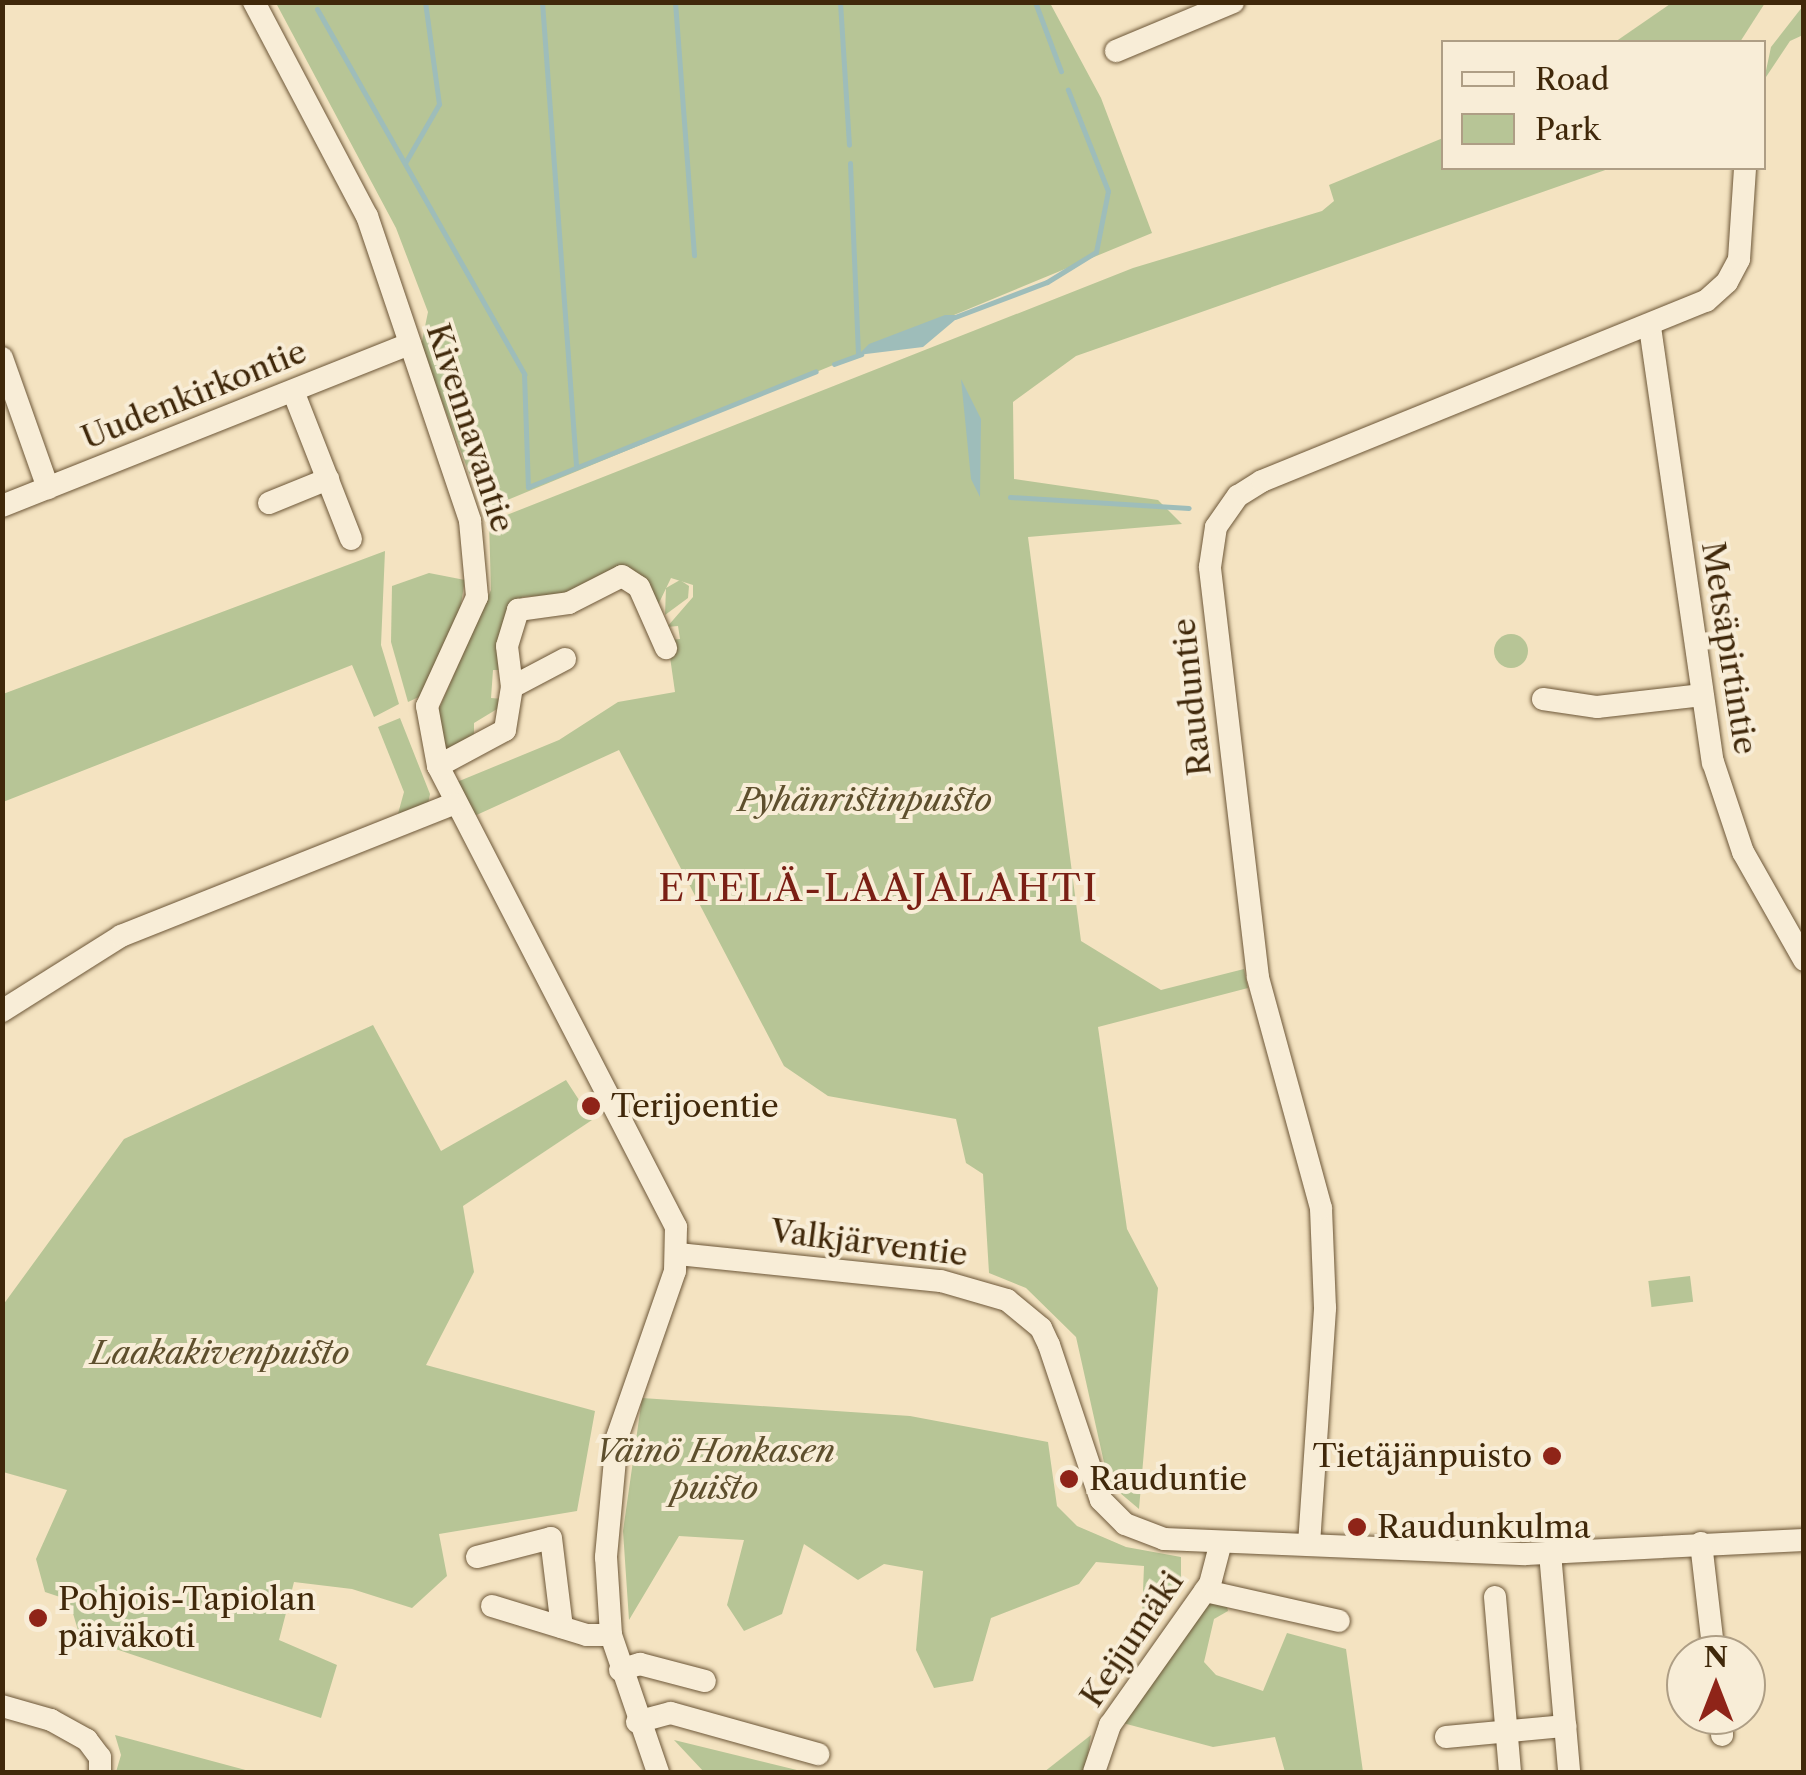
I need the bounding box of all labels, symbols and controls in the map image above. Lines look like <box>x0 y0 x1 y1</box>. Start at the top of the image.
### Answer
legend <box>1441 40 1766 170</box>
text: Road <box>1535 61 1609 98</box>
text: Park <box>1535 111 1600 148</box>
street label: Kivennavantie <box>418 319 522 537</box>
street label: Uudenkirkontie <box>76 332 312 458</box>
street label: Metsäpirtintie <box>1693 539 1765 757</box>
street label: Rauduntie <box>1165 616 1219 778</box>
park label: Pyhänristinpuisto <box>738 781 992 819</box>
district label: ETELÄ-LAAJALAHTI <box>658 865 1100 911</box>
place label: Terijoentie <box>611 1087 779 1125</box>
marker: Terijoentie <box>580 1095 602 1117</box>
street label: Valkjärventie <box>768 1212 970 1274</box>
park label: Laakakivenpuisto <box>90 1334 350 1372</box>
park label: Väinö Honkasen puisto <box>595 1433 835 1508</box>
place label: Tietäjänpuisto <box>1313 1437 1532 1475</box>
marker: Tietäjänpuisto <box>1541 1445 1563 1467</box>
place label: Rauduntie <box>1089 1460 1247 1498</box>
marker: Rauduntie <box>1058 1468 1080 1490</box>
place label: Raudunkulma <box>1377 1508 1591 1546</box>
marker: Raudunkulma <box>1346 1516 1368 1538</box>
street label: Keijumäki <box>1073 1564 1191 1714</box>
place label: Pohjois-Tapiolan päiväkoti <box>58 1581 316 1656</box>
marker: Pohjois-Tapiolan päiväkoti <box>27 1607 49 1629</box>
north arrow <box>1666 1635 1766 1735</box>
text: N <box>1704 1640 1728 1674</box>

